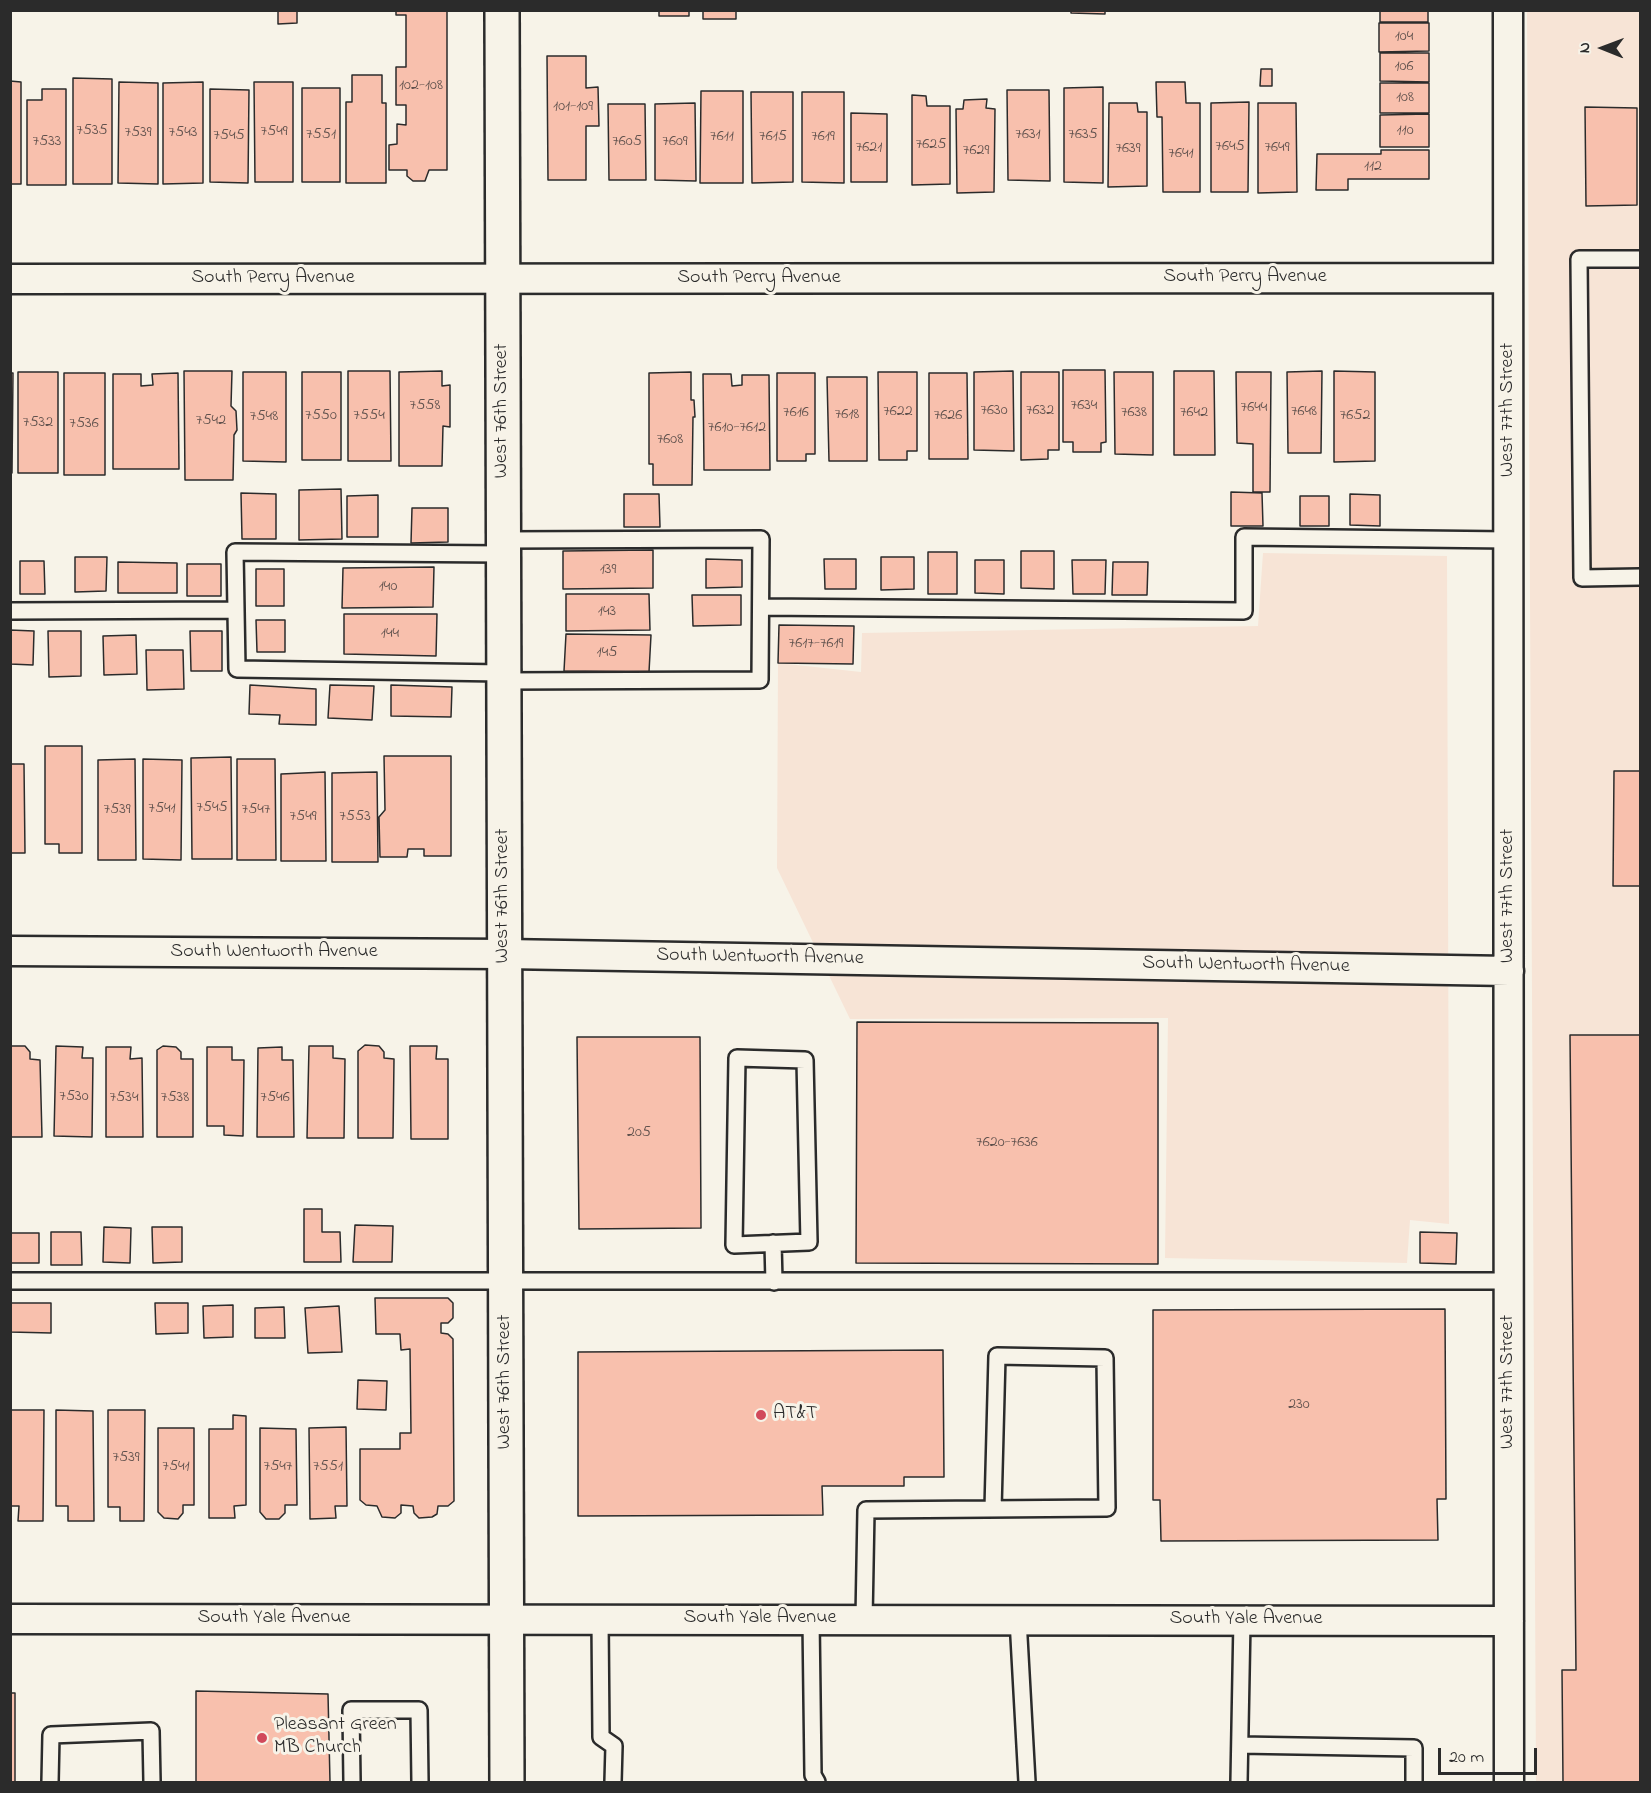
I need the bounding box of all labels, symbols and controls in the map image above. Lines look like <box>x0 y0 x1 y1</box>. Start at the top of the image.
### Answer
north arrow <box>1573 18 1633 78</box>
house number: 104 <box>1395 27 1413 47</box>
text: N <box>1573 42 1597 53</box>
house number: 106 <box>1394 57 1414 77</box>
house number: 102-108 <box>399 76 443 96</box>
house number: 108 <box>1396 88 1414 108</box>
house number: 101-109 <box>553 97 593 117</box>
house number: 7535 <box>76 121 108 141</box>
house number: 110 <box>1396 121 1414 141</box>
house number: 7549 <box>260 122 288 142</box>
house number: 7539 <box>124 123 152 143</box>
house number: 7543 <box>169 123 197 143</box>
house number: 7551 <box>306 125 336 145</box>
house number: 7631 <box>1015 125 1041 145</box>
house number: 7635 <box>1068 125 1098 145</box>
house number: 7545 <box>213 126 245 146</box>
house number: 7611 <box>710 127 734 147</box>
house number: 7615 <box>759 127 787 147</box>
house number: 7619 <box>811 127 835 147</box>
house number: 7533 <box>33 132 61 152</box>
house number: 7605 <box>612 132 642 152</box>
house number: 7609 <box>662 132 688 152</box>
house number: 7625 <box>916 135 946 155</box>
house number: 7645 <box>1215 137 1245 157</box>
house number: 7621 <box>856 138 882 158</box>
house number: 7649 <box>1264 138 1290 158</box>
house number: 7639 <box>1115 139 1141 159</box>
house number: 7629 <box>963 141 989 161</box>
house number: 7641 <box>1168 144 1194 164</box>
house number: 112 <box>1364 157 1382 177</box>
street label: South Perry Avenue <box>1163 266 1327 290</box>
street label: South Perry Avenue <box>191 267 355 291</box>
street label: South Perry Avenue <box>677 267 841 291</box>
street label: West 76th Street <box>491 343 515 479</box>
street label: West 77th Street <box>1497 343 1521 477</box>
house number: 7558 <box>410 396 440 416</box>
house number: 7634 <box>1071 396 1097 416</box>
house number: 7644 <box>1241 398 1267 418</box>
house number: 7630 <box>980 401 1008 421</box>
house number: 7632 <box>1026 401 1054 421</box>
house number: 7622 <box>883 402 913 422</box>
house number: 7648 <box>1291 402 1317 422</box>
house number: 7616 <box>783 403 809 423</box>
house number: 7638 <box>1121 403 1147 423</box>
house number: 7642 <box>1180 403 1208 423</box>
house number: 7618 <box>835 405 859 425</box>
house number: 7550 <box>305 406 337 426</box>
house number: 7554 <box>353 406 385 426</box>
house number: 7626 <box>934 406 962 426</box>
house number: 7652 <box>1340 406 1370 426</box>
house number: 7548 <box>250 407 278 427</box>
house number: 7542 <box>196 411 226 431</box>
house number: 7532 <box>23 413 53 433</box>
house number: 7536 <box>69 414 99 434</box>
house number: 7610-7612 <box>708 418 766 438</box>
house number: 7608 <box>657 430 683 450</box>
house number: 139 <box>600 560 616 580</box>
house number: 140 <box>379 577 397 597</box>
house number: 143 <box>598 602 616 622</box>
house number: 144 <box>381 624 399 644</box>
house number: 7617-7619 <box>789 634 843 654</box>
house number: 145 <box>597 643 617 663</box>
house number: 7545 <box>196 798 228 818</box>
house number: 7541 <box>148 799 176 819</box>
house number: 7539 <box>103 800 131 820</box>
house number: 7547 <box>242 800 270 820</box>
house number: 7549 <box>289 807 317 827</box>
house number: 7553 <box>339 807 371 827</box>
street label: West 76th Street <box>492 828 516 964</box>
street label: West 77th Street <box>1497 829 1521 963</box>
street label: South Wentworth Avenue <box>170 941 378 965</box>
street label: South Wentworth Avenue <box>656 944 864 972</box>
street label: South Wentworth Avenue <box>1142 952 1350 980</box>
house number: 7530 <box>59 1087 89 1107</box>
house number: 7534 <box>110 1088 138 1108</box>
house number: 7538 <box>161 1088 189 1108</box>
house number: 7546 <box>260 1088 290 1108</box>
house number: 205 <box>627 1123 651 1143</box>
house number: 7620-7636 <box>976 1133 1038 1153</box>
street label: West 76th Street <box>494 1314 518 1450</box>
street label: West 77th Street <box>1497 1315 1521 1449</box>
house number: 230 <box>1288 1395 1310 1415</box>
place label: AT&T <box>773 1403 817 1427</box>
marker: AT&T <box>754 1408 768 1422</box>
house number: 7539 <box>112 1448 140 1468</box>
house number: 7541 <box>162 1457 190 1477</box>
house number: 7547 <box>264 1457 292 1477</box>
house number: 7551 <box>313 1457 343 1477</box>
street label: South Yale Avenue <box>198 1607 350 1631</box>
street label: South Yale Avenue <box>684 1607 836 1631</box>
street label: South Yale Avenue <box>1170 1608 1322 1632</box>
place label: Pleasant Green MB Church <box>274 1714 397 1761</box>
marker: Pleasant Green MB Church <box>255 1731 269 1745</box>
scale bar <box>1441 1736 1540 1774</box>
text: 20 m <box>1449 1745 1484 1771</box>

